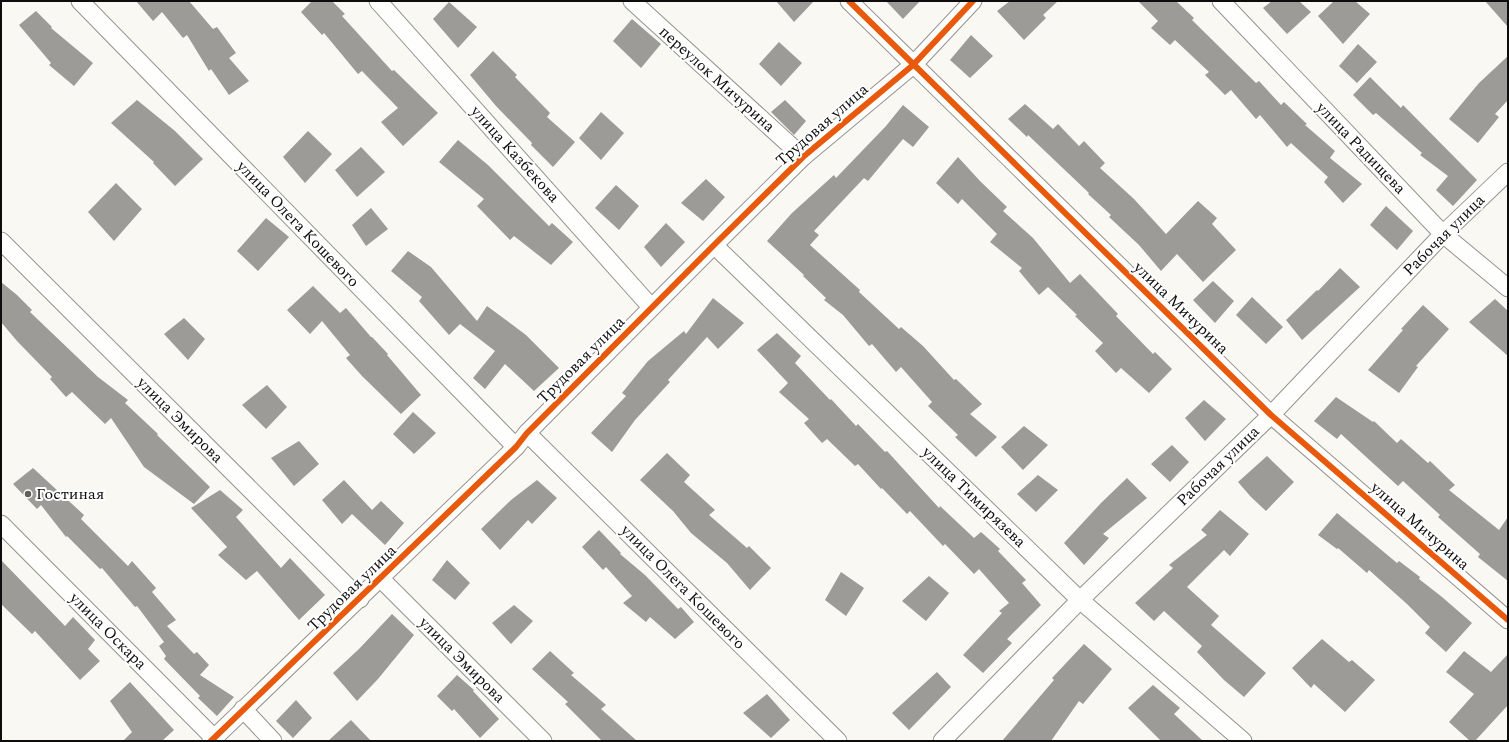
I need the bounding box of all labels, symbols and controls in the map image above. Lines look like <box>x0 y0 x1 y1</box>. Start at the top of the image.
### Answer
street label: переулок Мичурина <box>654 20 781 138</box>
street label: Трудовая улица <box>770 78 874 172</box>
street label: улица Радищева <box>1310 96 1412 200</box>
street label: улица Казбекова <box>464 99 565 208</box>
street label: улица Олега Кошевого <box>230 154 365 293</box>
street label: Рабочая улица <box>1398 188 1491 281</box>
street label: улица Мичурина <box>1127 255 1234 360</box>
street label: Трудовая улица <box>531 310 631 410</box>
street label: улица Эмирова <box>131 371 229 469</box>
street label: Рабочая улица <box>1171 420 1265 512</box>
street label: улица Тимирязева <box>916 440 1032 553</box>
street label: улица Мичурина <box>1364 475 1475 576</box>
place label: Гостиная <box>36 482 104 506</box>
marker: Гостиная <box>23 489 33 499</box>
street label: улица Олега Кошевого <box>614 518 751 655</box>
street label: Трудовая улица <box>302 539 402 637</box>
street label: улица Оскара <box>63 586 152 675</box>
street label: улица Эмирова <box>413 611 511 709</box>

